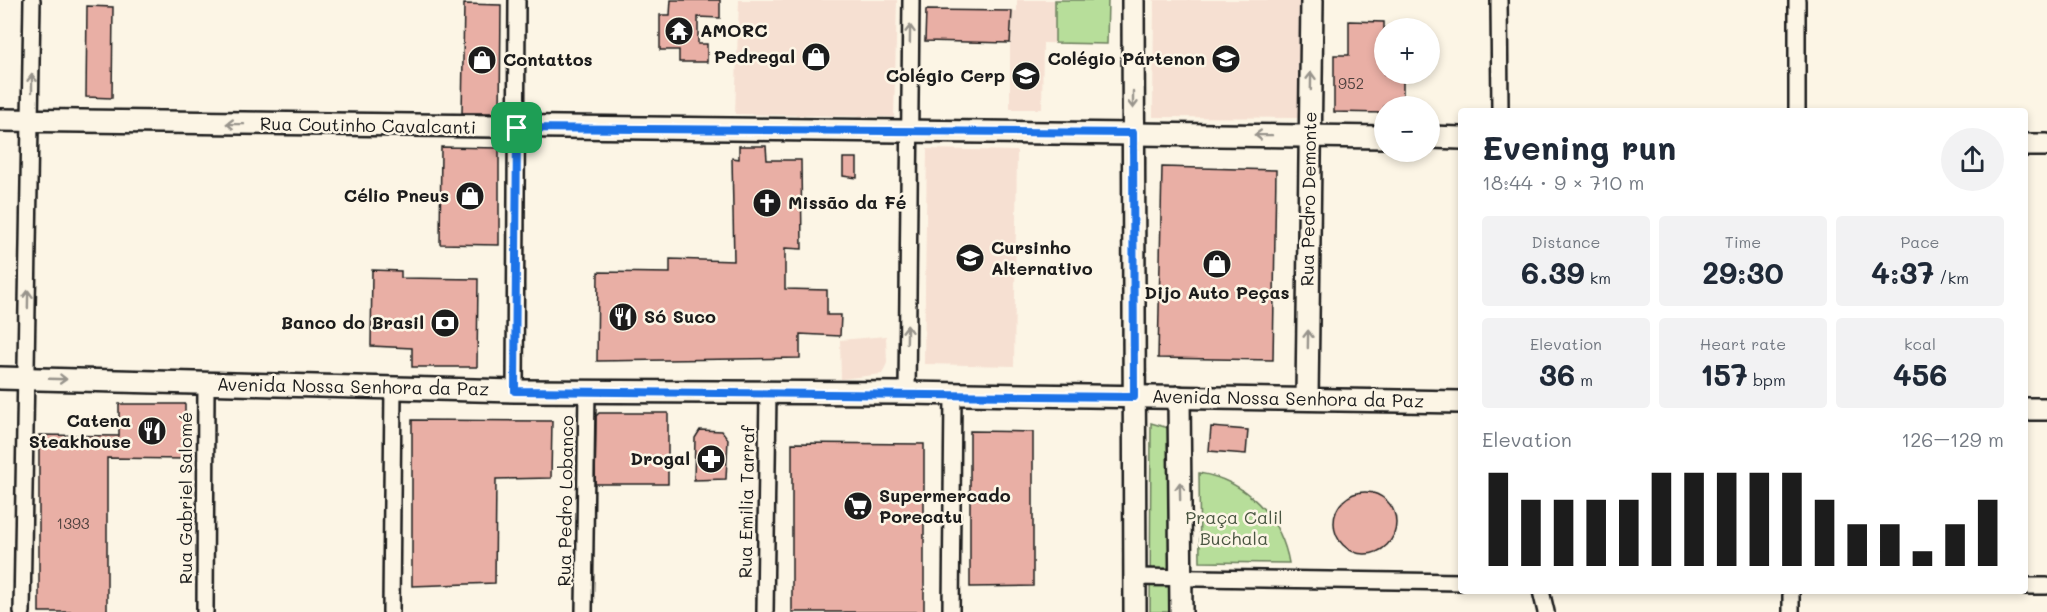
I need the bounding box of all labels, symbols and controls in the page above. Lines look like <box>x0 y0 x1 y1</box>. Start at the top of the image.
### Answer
temple icon: AMORC <box>663 15 695 47</box>
place label: AMORC <box>700 18 768 42</box>
map controls <box>1374 18 1440 162</box>
button: + <box>1374 18 1440 84</box>
one-way arrow <box>904 25 916 45</box>
shop icon: Pedregal <box>800 41 832 73</box>
school or university icon: Colégio Pártenon <box>1210 43 1242 75</box>
shop icon: Contattos <box>466 44 498 76</box>
place label: Pedregal <box>714 44 795 68</box>
place label: Colégio Pártenon <box>1048 46 1205 70</box>
place label: Contattos <box>503 47 593 71</box>
school or university icon: Colégio Cerp <box>1010 60 1042 92</box>
place label: Colégio Cerp <box>886 63 1005 87</box>
one-way arrow <box>1305 72 1317 92</box>
one-way arrow <box>26 73 38 93</box>
house number: 952 <box>1338 73 1364 93</box>
one-way arrow <box>1127 90 1139 110</box>
button: − <box>1374 96 1440 162</box>
pin <box>491 102 542 153</box>
street label: Rua Coutinho Cavalcanti <box>260 111 476 139</box>
icon: arrive <box>500 111 533 144</box>
street label: Rua Pedro Demonte <box>1294 111 1322 287</box>
one-way arrow <box>225 118 245 130</box>
text: Evening run <box>1482 125 1676 168</box>
button: share <box>1941 128 2004 191</box>
one-way arrow <box>1254 129 1274 141</box>
text: 18:44 · 9 × 710 m <box>1482 169 1644 195</box>
shop icon: Célio Pneus <box>454 180 486 212</box>
place label: Célio Pneus <box>344 183 449 207</box>
church icon: Missão da Fé <box>751 187 783 219</box>
place label: Missão da Fé <box>788 190 907 214</box>
text: Distance <box>1532 231 1600 252</box>
text: Time <box>1725 231 1761 252</box>
text: Pace <box>1900 231 1940 252</box>
place label: Cursinho Alternativo <box>991 235 1093 280</box>
school or university icon: Cursinho Alternativo <box>954 242 986 274</box>
shop icon: Dijo Auto Peças <box>1201 248 1233 280</box>
text: 6.39 <box>1521 252 1585 292</box>
text: 29:30 <box>1702 252 1784 292</box>
text: 4:37 <box>1871 252 1934 292</box>
text: km <box>1585 267 1611 288</box>
text: /km <box>1934 267 1969 288</box>
place label: Dijo Auto Peças <box>1144 280 1290 304</box>
one-way arrow <box>22 289 34 309</box>
restaurant icon: Só Suco <box>607 301 639 333</box>
place label: Só Suco <box>644 304 716 328</box>
bank icon: Banco do Brasil <box>429 307 461 339</box>
place label: Banco do Brasil <box>281 310 424 334</box>
one-way arrow <box>901 325 913 345</box>
one-way arrow <box>1302 330 1314 350</box>
text: Elevation <box>1530 333 1602 354</box>
text: Heart rate <box>1700 333 1786 354</box>
text: kcal <box>1904 333 1936 354</box>
text: 36 <box>1539 354 1575 394</box>
text: 157 <box>1700 354 1748 394</box>
text: 456 <box>1893 354 1947 394</box>
text: m <box>1575 369 1593 390</box>
text: bpm <box>1748 369 1786 390</box>
street label: Avenida Nossa Senhora da Paz <box>217 372 489 400</box>
one-way arrow <box>48 374 68 385</box>
street label: Avenida Nossa Senhora da Paz <box>1152 384 1424 412</box>
place label: Catena Steakhouse <box>29 408 131 453</box>
street label: Rua Gabriel Salomé <box>173 412 197 584</box>
restaurant icon: Catena Steakhouse <box>136 415 168 447</box>
street label: Rua Pedro Lobanco <box>552 415 578 587</box>
street label: Rua Emilia Tarraf <box>733 424 759 579</box>
text: Elevation <box>1482 426 1572 452</box>
text: 126–129 m <box>1901 426 2004 452</box>
pharmacy icon: Drogal <box>695 443 727 475</box>
place label: Drogal <box>630 446 690 470</box>
one-way arrow <box>1174 481 1186 501</box>
place label: Supermercado Porecatu <box>879 483 1011 528</box>
supermarket icon: Supermercado Porecatu <box>842 490 874 522</box>
park label: Praça Calil Buchala <box>1185 505 1283 550</box>
house number: 1393 <box>56 513 90 533</box>

